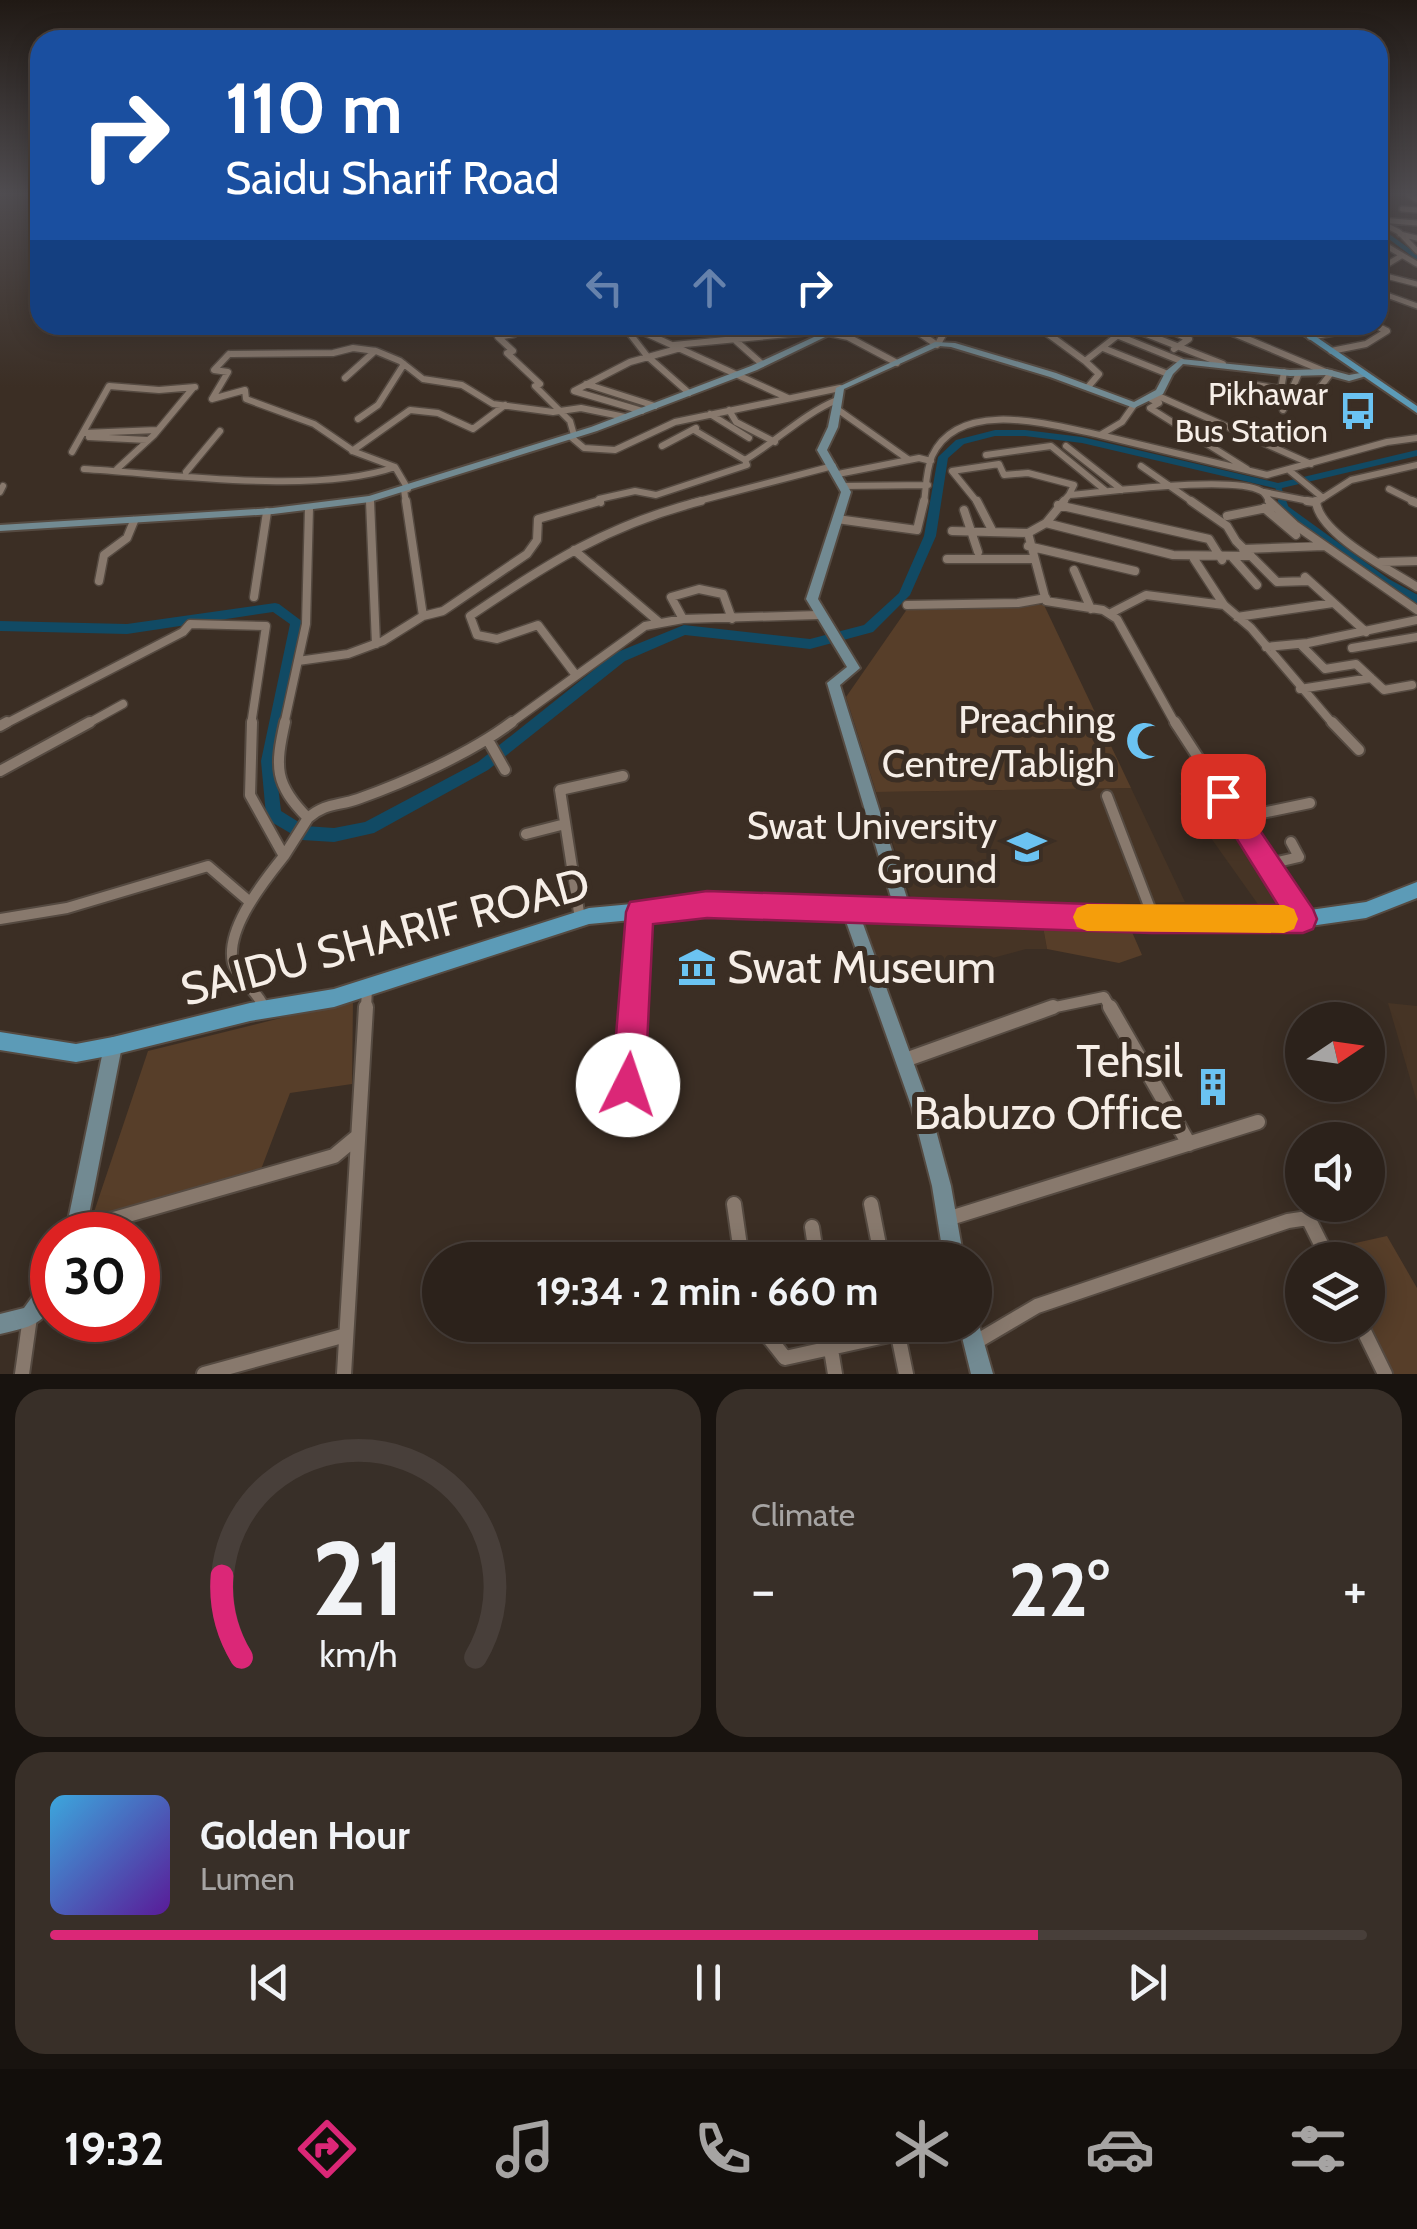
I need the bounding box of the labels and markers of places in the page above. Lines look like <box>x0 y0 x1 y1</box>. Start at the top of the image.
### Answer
place label: Pikhawar Bus Station <box>1175 374 1329 450</box>
bus stop icon: Pikhawar Bus Station <box>1337 390 1379 432</box>
place label: Preaching Centre/Tabligh <box>882 696 1116 787</box>
mosque icon: Preaching Centre/Tabligh <box>1124 720 1166 762</box>
pin <box>1181 754 1266 839</box>
place label: Swat University Ground <box>747 802 997 893</box>
school or university icon: Swat University Ground <box>1006 826 1048 868</box>
place label: Swat Museum <box>727 940 996 994</box>
museum icon: Swat Museum <box>676 946 718 988</box>
place label: Tehsil Babuzo Office <box>913 1034 1183 1140</box>
building icon: Tehsil Babuzo Office <box>1192 1066 1234 1108</box>

